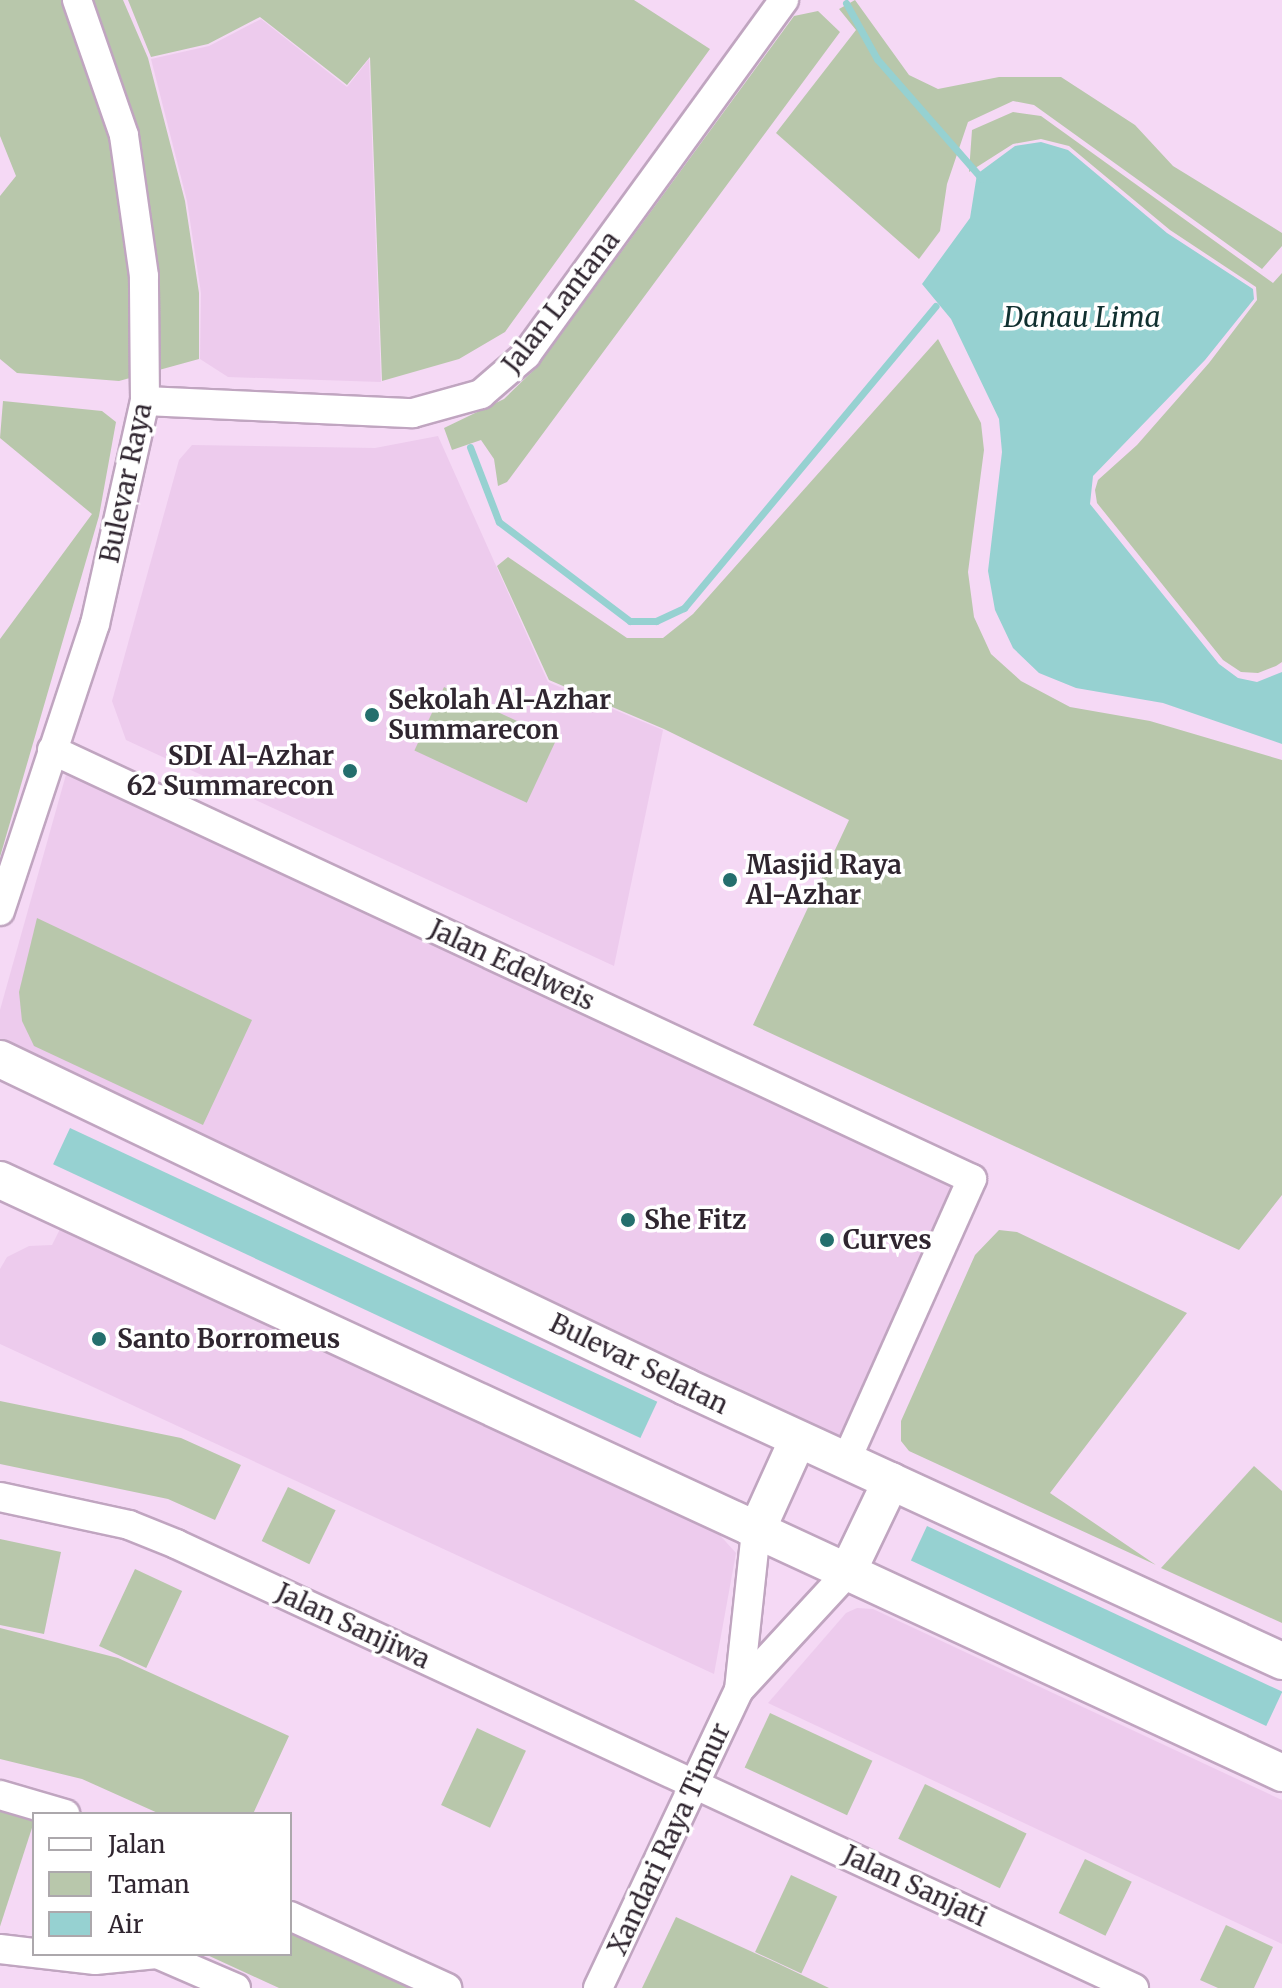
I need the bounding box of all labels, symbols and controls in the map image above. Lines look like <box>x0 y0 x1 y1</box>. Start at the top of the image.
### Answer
street label: Jalan Lantana <box>496 225 626 379</box>
water label: Danau Lima <box>1003 300 1161 334</box>
street label: Bulevar Raya <box>94 400 158 566</box>
place label: Sekolah Al-Azhar Summarecon <box>388 684 611 746</box>
marker: Sekolah Al-Azhar Summarecon <box>363 706 381 724</box>
place label: SDI Al-Azhar 62 Summarecon <box>127 740 334 802</box>
marker: SDI Al-Azhar 62 Summarecon <box>341 762 359 780</box>
place label: Masjid Raya Al-Azhar <box>746 849 902 910</box>
marker: Masjid Raya Al-Azhar <box>721 871 739 889</box>
street label: Jalan Edelweis <box>424 913 600 1017</box>
place label: She Fitz <box>644 1204 746 1236</box>
marker: She Fitz <box>619 1211 637 1229</box>
place label: Curves <box>843 1224 932 1256</box>
marker: Curves <box>818 1231 836 1249</box>
street label: Bulevar Selatan <box>545 1307 733 1421</box>
place label: Santo Borromeus <box>117 1323 340 1355</box>
marker: Santo Borromeus <box>88 1328 110 1350</box>
street label: Jalan Sanjiwa <box>271 1577 435 1675</box>
street label: Xandari Raya Timur <box>602 1718 736 1960</box>
legend <box>32 1812 292 1956</box>
text: Jalan <box>108 1829 165 1860</box>
street label: Jalan Sanjati <box>838 1839 992 1933</box>
text: Taman <box>108 1869 190 1900</box>
text: Air <box>108 1909 144 1940</box>

